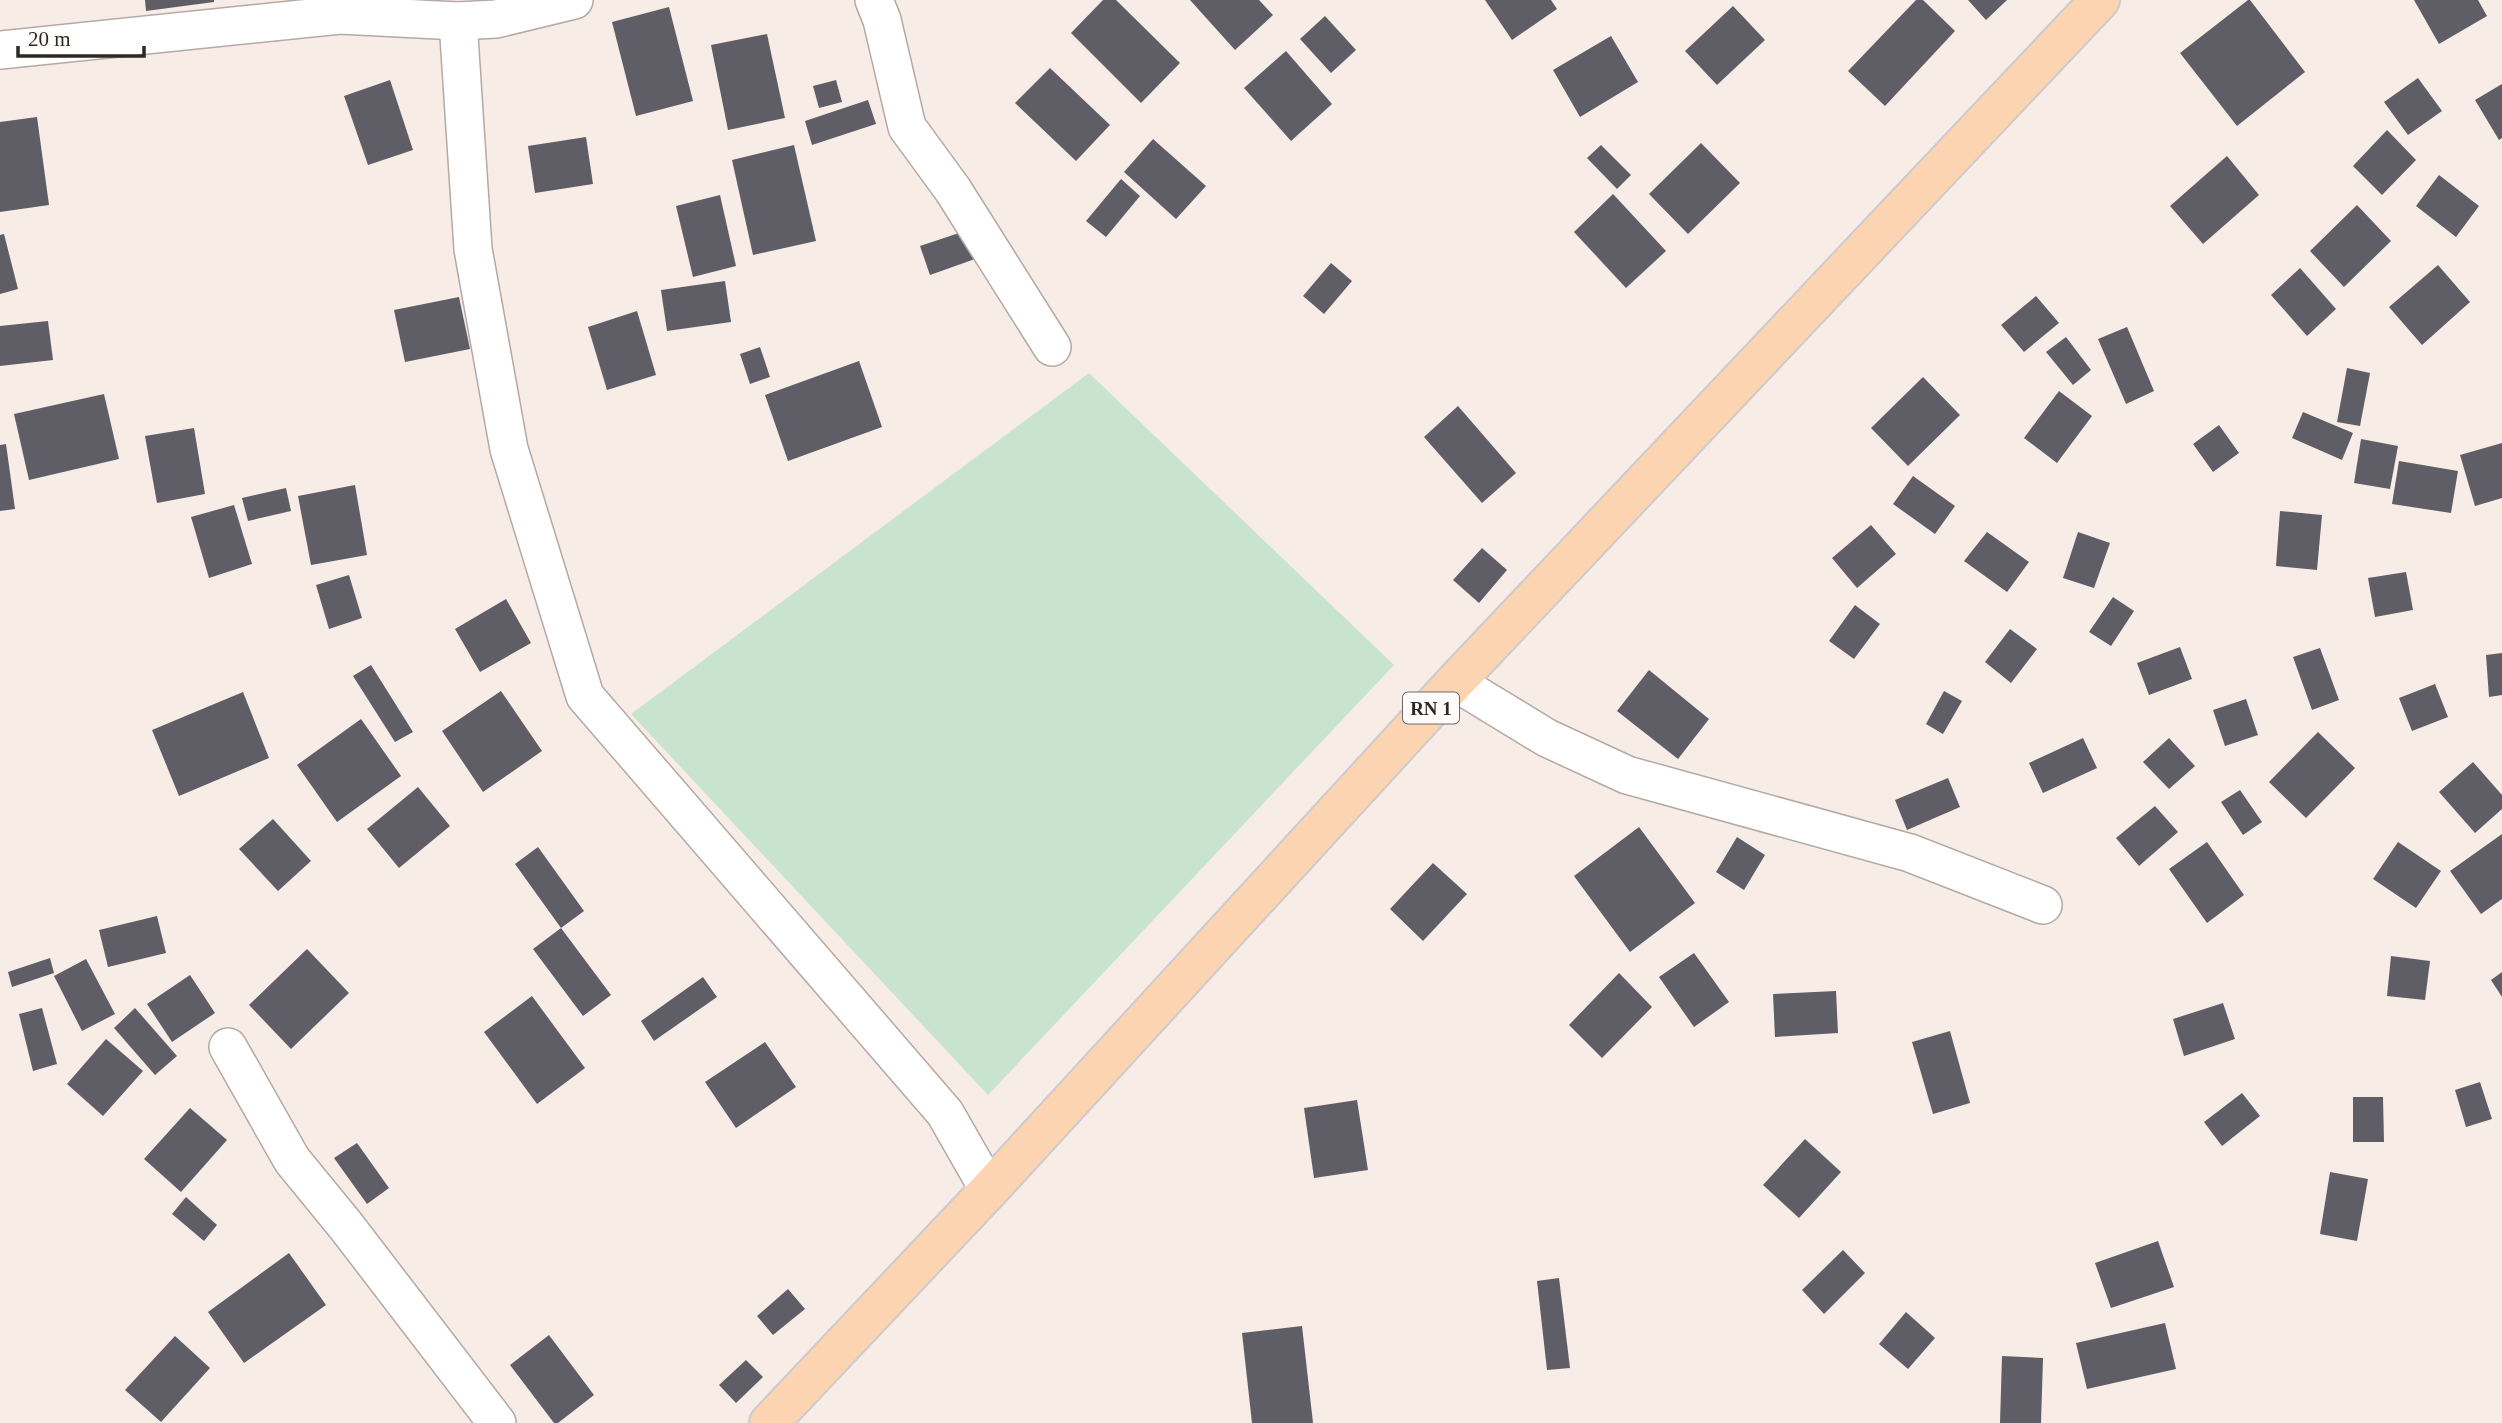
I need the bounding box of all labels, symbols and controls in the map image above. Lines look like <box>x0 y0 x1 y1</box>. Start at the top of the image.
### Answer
scale bar <box>18 14 144 58</box>
text: 20 m <box>28 27 71 51</box>
road number: RN 1 <box>1403 692 1459 723</box>

